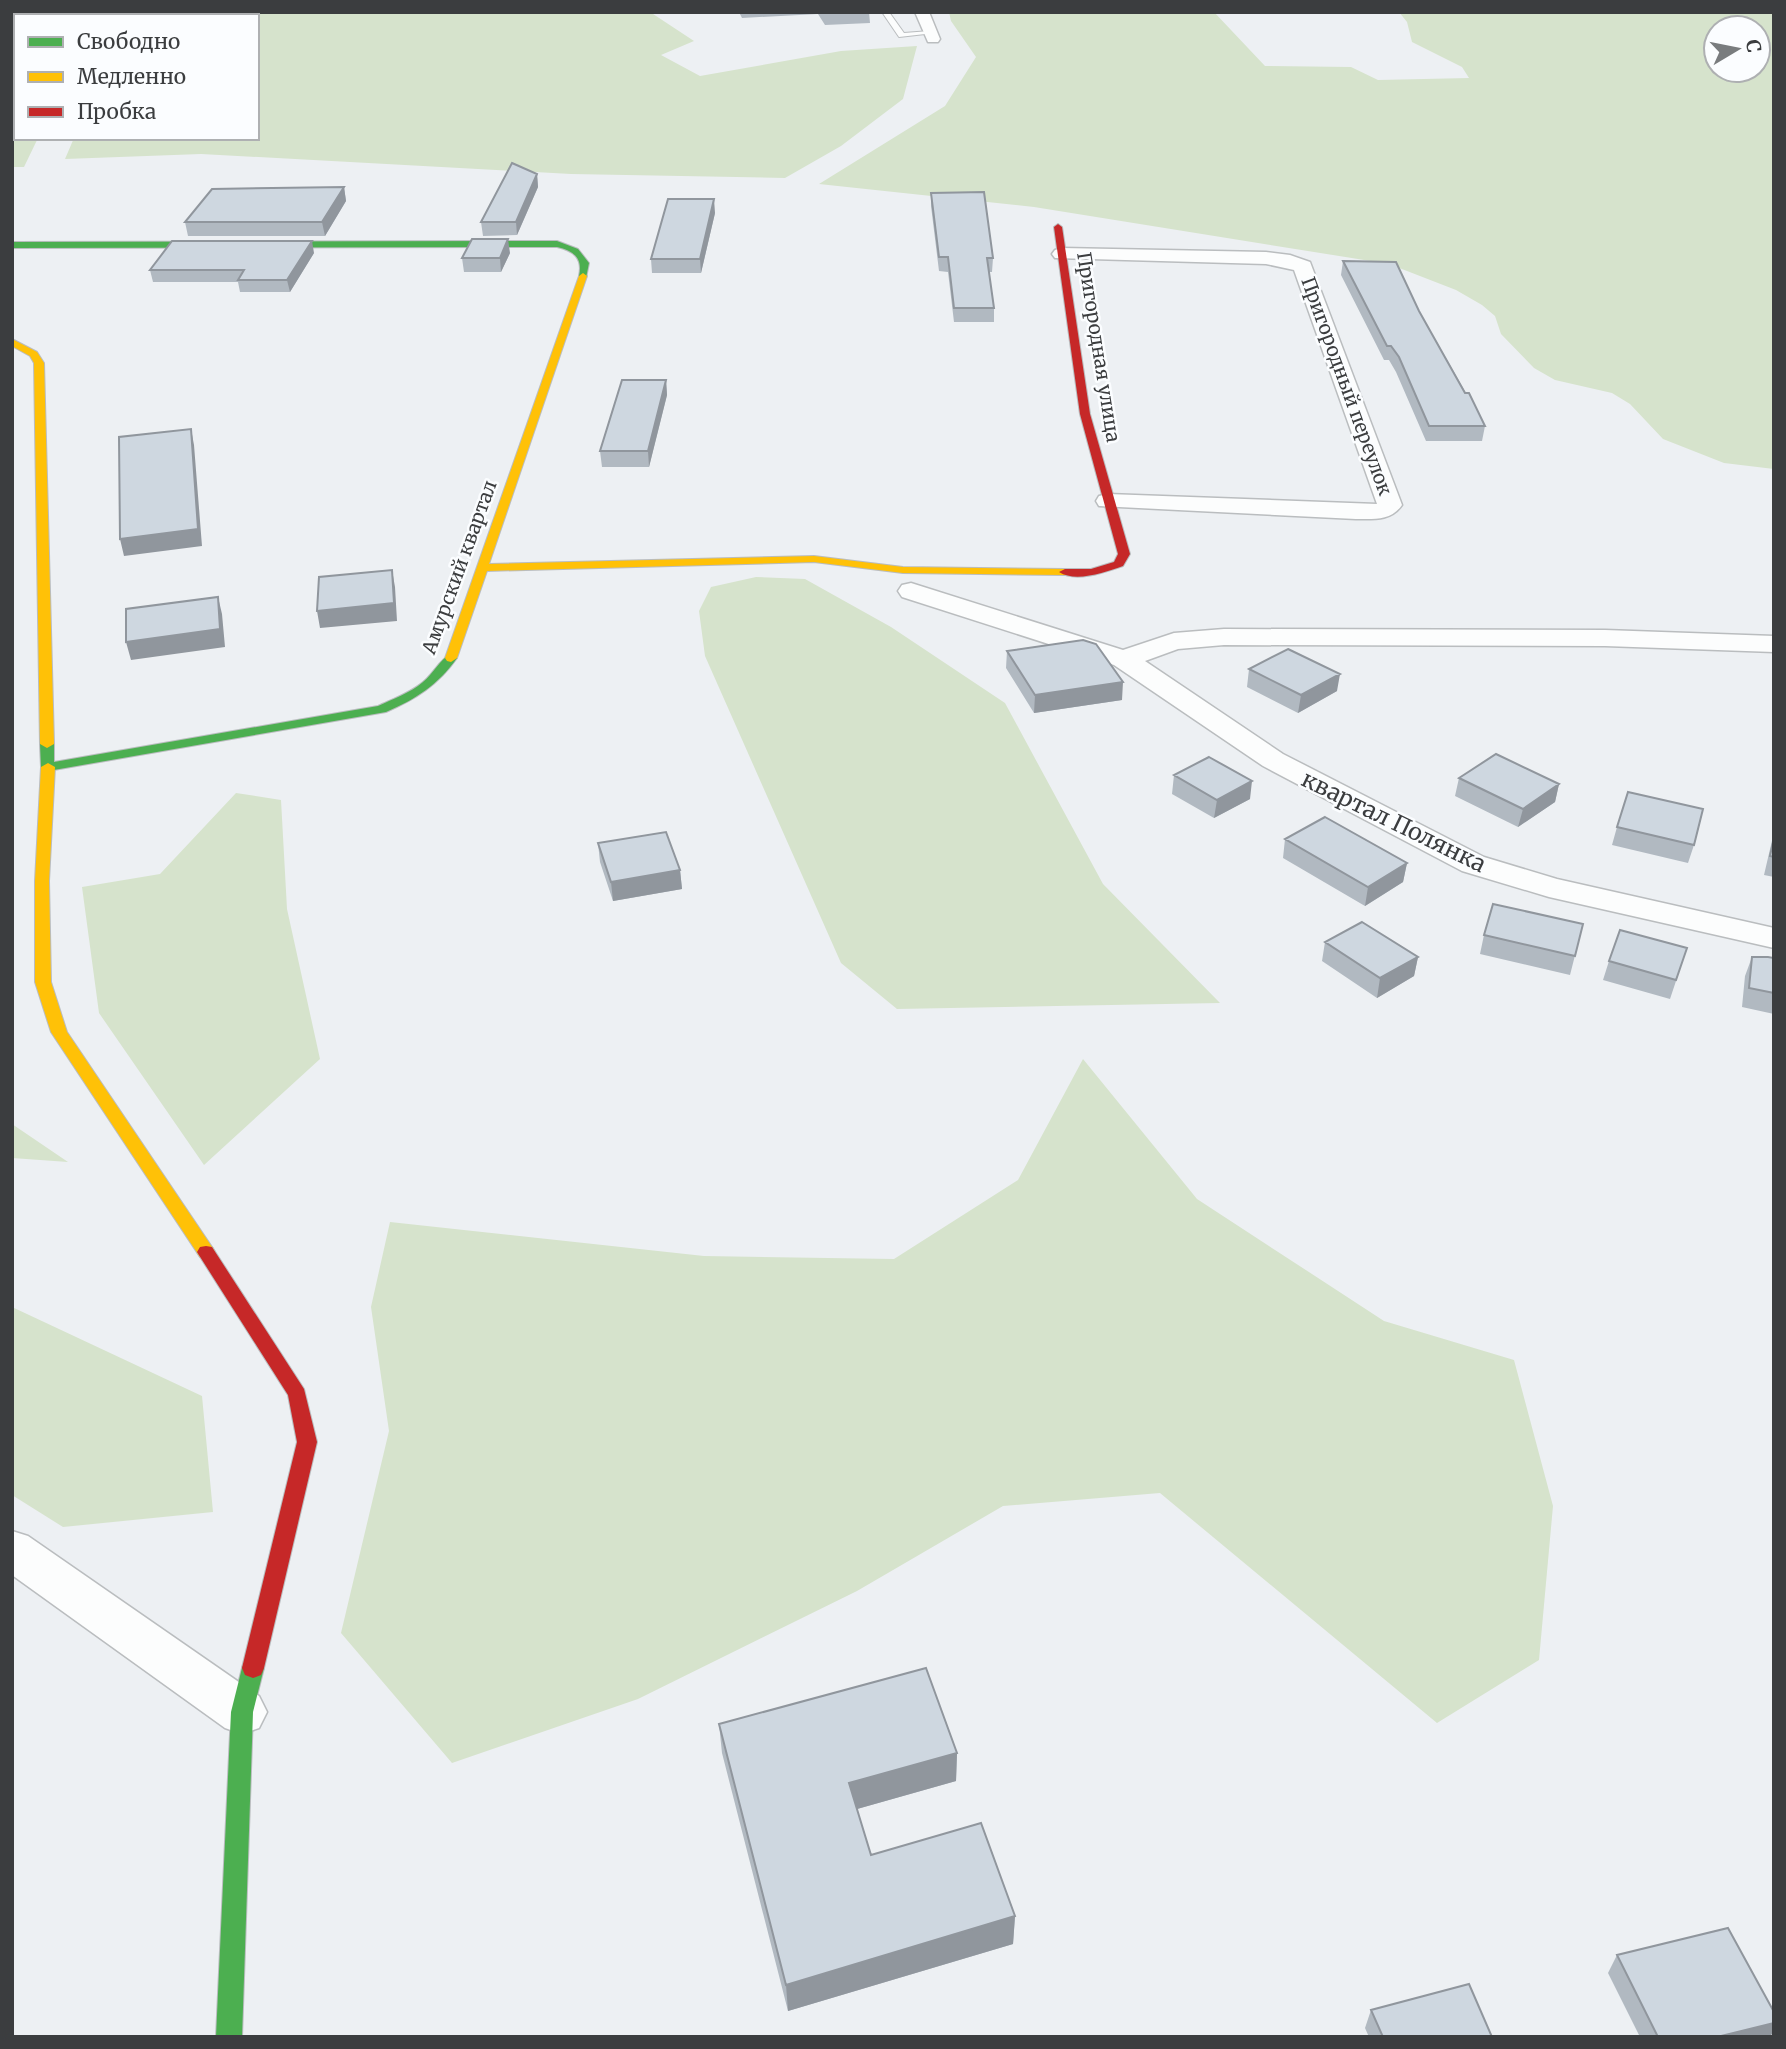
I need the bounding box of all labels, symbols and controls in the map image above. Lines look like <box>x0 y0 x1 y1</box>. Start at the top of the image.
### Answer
legend <box>14 14 259 140</box>
north arrow <box>1702 14 1772 84</box>
text: Свободно <box>77 28 180 55</box>
text: С <box>1741 38 1767 54</box>
text: Медленно <box>77 63 186 90</box>
text: Пробка <box>77 98 156 125</box>
street label: Пригородная улица <box>1072 250 1126 444</box>
street label: Пригородный переулок <box>1296 273 1398 499</box>
street label: Амурский квартал <box>416 477 502 658</box>
street label: квартал Полянка <box>1297 764 1491 878</box>

